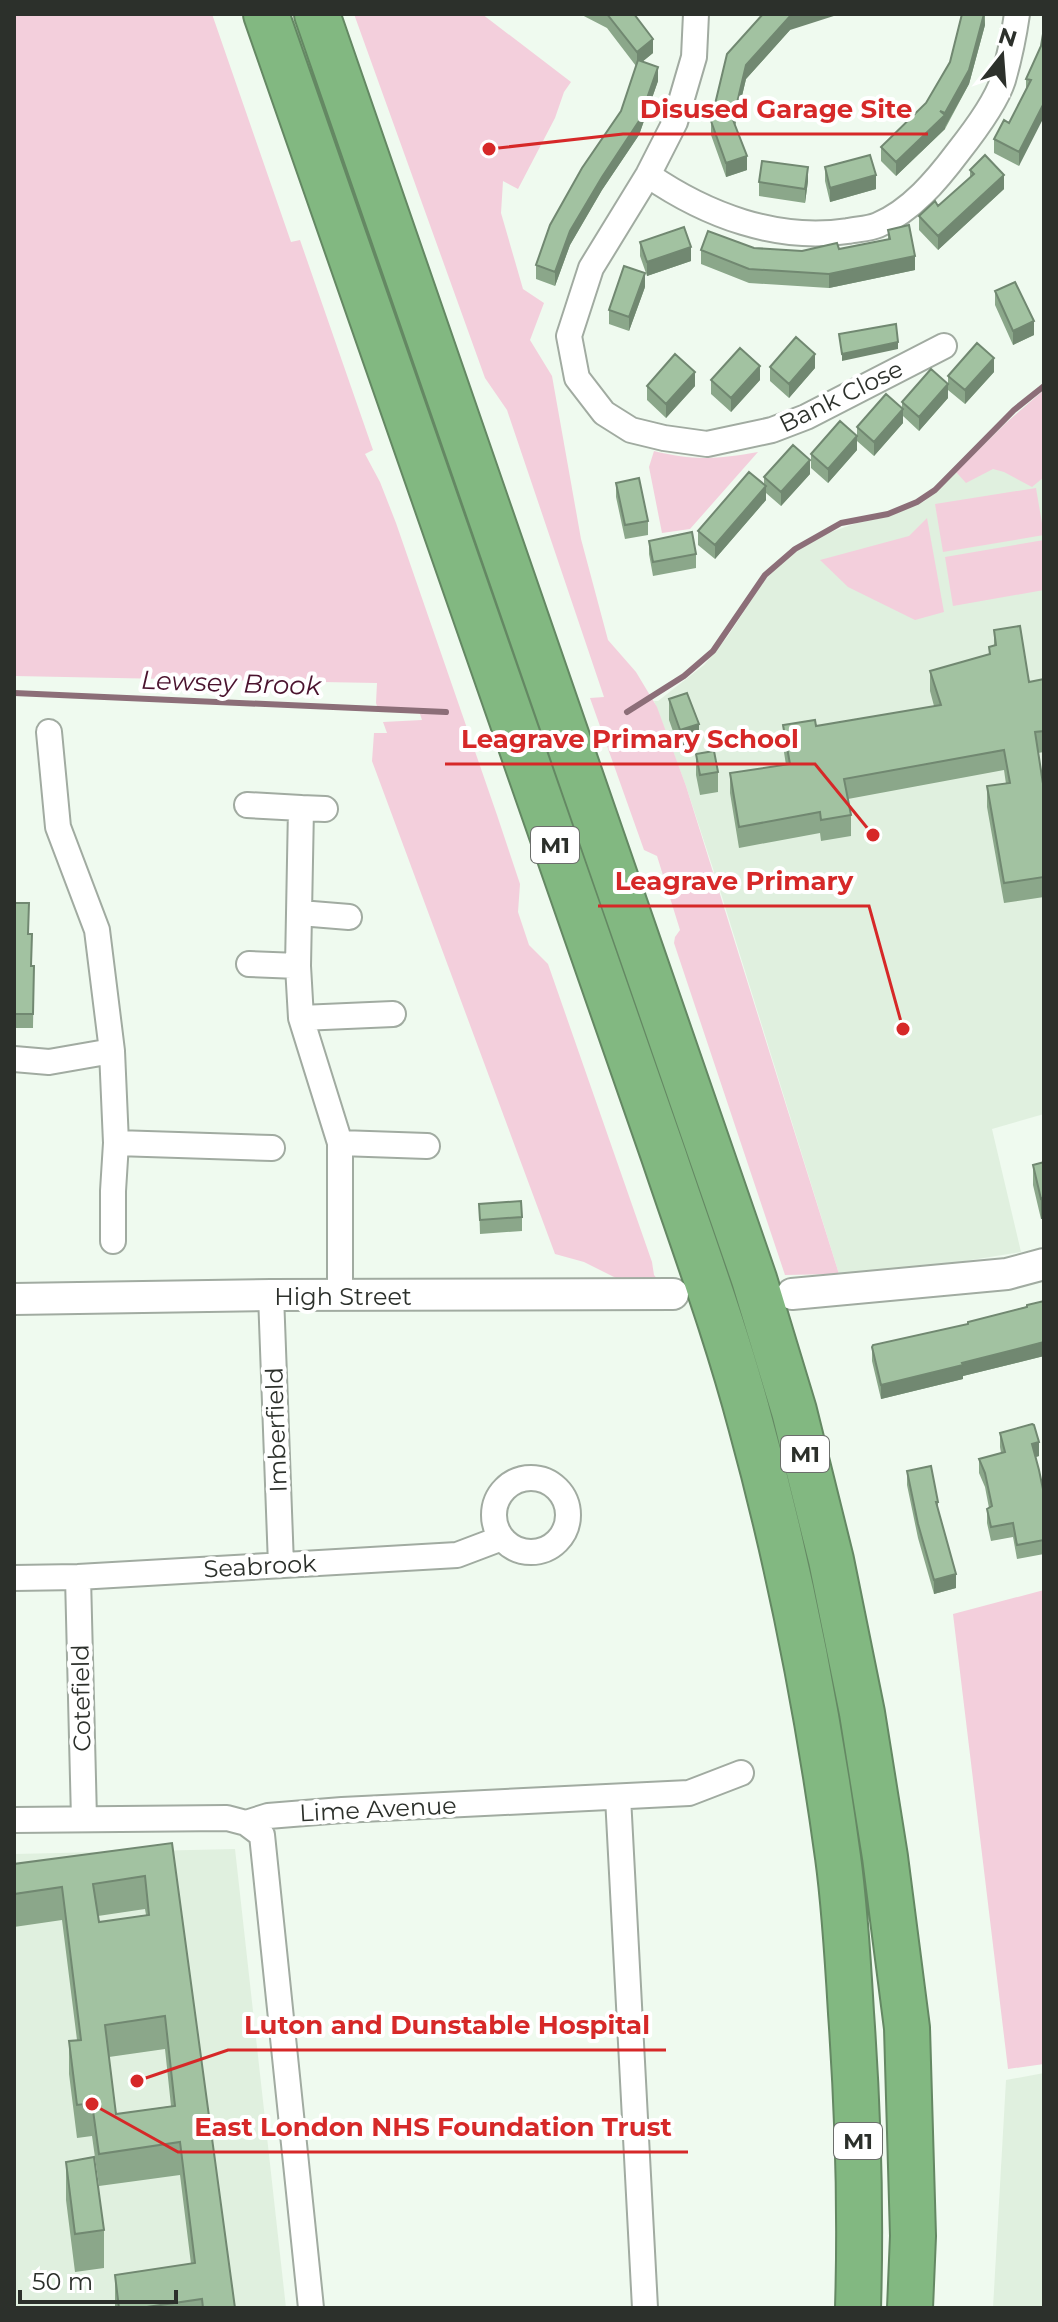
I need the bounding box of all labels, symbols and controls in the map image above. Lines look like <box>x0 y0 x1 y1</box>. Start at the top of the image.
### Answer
north arrow <box>962 16 1042 96</box>
text: N <box>995 22 1020 53</box>
callout: Disused Garage Site <box>623 84 928 134</box>
text: Disused Garage Site <box>640 93 912 125</box>
street label: Bank Close <box>774 354 908 438</box>
water label: Lewsey Brook <box>140 664 323 702</box>
callout: Leagrave Primary School <box>445 714 815 764</box>
text: Leagrave Primary School <box>461 723 799 755</box>
road number: M1 <box>531 827 579 863</box>
callout: Leagrave Primary <box>598 856 869 906</box>
text: Leagrave Primary <box>615 865 854 897</box>
street label: High Street <box>274 1282 412 1311</box>
street label: Imberfield <box>259 1367 293 1493</box>
road number: M1 <box>781 1436 829 1472</box>
street label: Seabrook <box>203 1549 318 1583</box>
street label: Cotefield <box>66 1644 96 1752</box>
street label: Lime Avenue <box>299 1790 457 1828</box>
callout: Luton and Dunstable Hospital <box>228 2000 666 2050</box>
text: Luton and Dunstable Hospital <box>244 2009 650 2041</box>
callout: East London NHS Foundation Trust <box>178 2102 688 2152</box>
text: East London NHS Foundation Trust <box>194 2111 672 2143</box>
road number: M1 <box>834 2123 882 2159</box>
scale bar <box>20 2254 176 2304</box>
text: 50 m <box>32 2267 93 2296</box>

